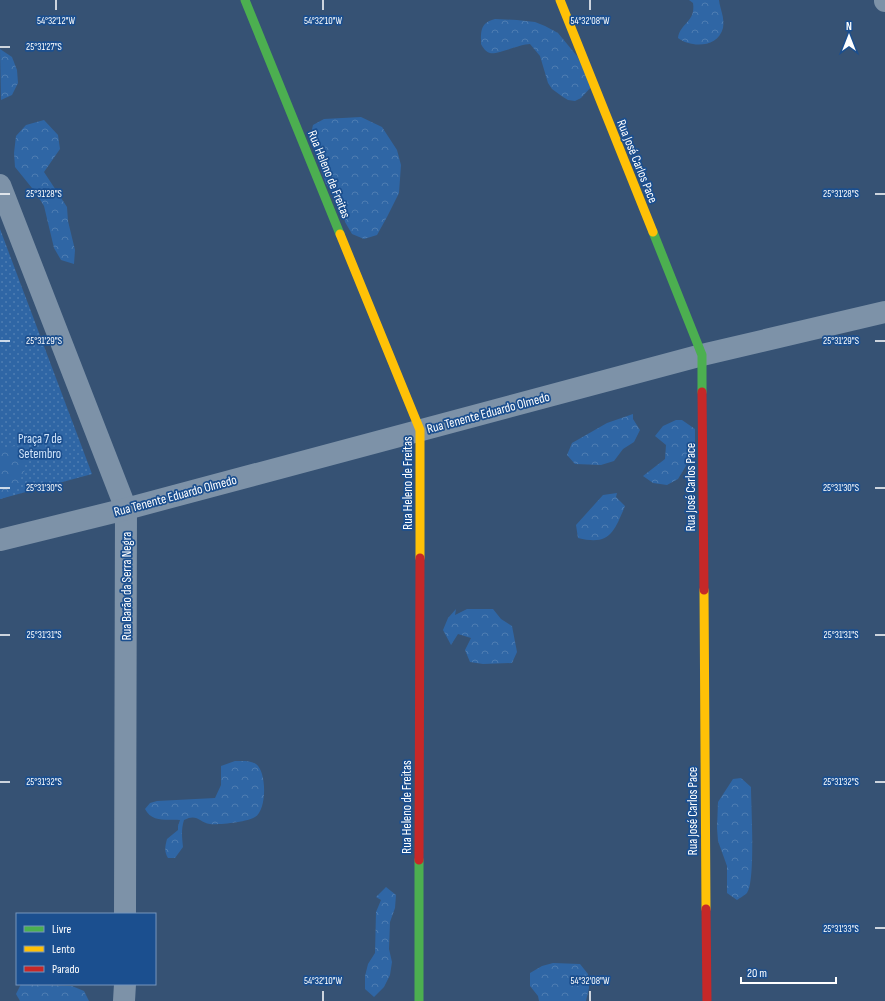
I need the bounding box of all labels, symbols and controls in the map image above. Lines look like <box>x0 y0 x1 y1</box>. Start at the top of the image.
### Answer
text: 54°32'12"W <box>37 15 75 27</box>
text: 54°32'10"W <box>304 15 343 27</box>
text: 54°32'08"W <box>571 15 610 27</box>
north arrow <box>829 16 869 56</box>
text: N <box>846 20 852 33</box>
text: 25°31'27"S <box>26 41 62 53</box>
street label: Rua José Carlos Pace <box>613 117 661 205</box>
street label: Rua Heleno de Freitas <box>304 128 354 221</box>
text: 25°31'28"S <box>26 188 62 200</box>
text: 25°31'28"S <box>823 188 859 200</box>
text: 25°31'29"S <box>26 335 62 347</box>
text: 25°31'29"S <box>823 335 859 347</box>
street label: Rua Tenente Eduardo Olmedo <box>425 389 551 437</box>
park label: Praça 7 de Setembro <box>18 431 62 462</box>
street label: Rua Heleno de Freitas <box>400 436 416 530</box>
street label: Rua José Carlos Pace <box>683 443 699 531</box>
street label: Rua Tenente Eduardo Olmedo <box>112 472 238 520</box>
text: 25°31'30"S <box>26 482 62 494</box>
text: 25°31'30"S <box>823 482 859 494</box>
street label: Rua Barão da Serra Negra <box>119 532 135 640</box>
text: 25°31'31"S <box>27 629 61 641</box>
text: 25°31'31"S <box>824 629 858 641</box>
street label: Rua Heleno de Freitas <box>399 760 415 854</box>
street label: Rua José Carlos Pace <box>685 767 701 855</box>
text: 25°31'32"S <box>26 776 62 788</box>
text: 25°31'32"S <box>823 776 859 788</box>
legend <box>16 913 156 985</box>
text: Livre <box>52 922 72 937</box>
text: 25°31'33"S <box>823 923 859 935</box>
text: Lento <box>52 942 75 957</box>
scale bar <box>741 959 836 985</box>
text: Parado <box>52 962 79 977</box>
text: 20 m <box>747 966 767 981</box>
text: 54°32'10"W <box>304 975 343 987</box>
text: 54°32'08"W <box>571 975 610 987</box>

